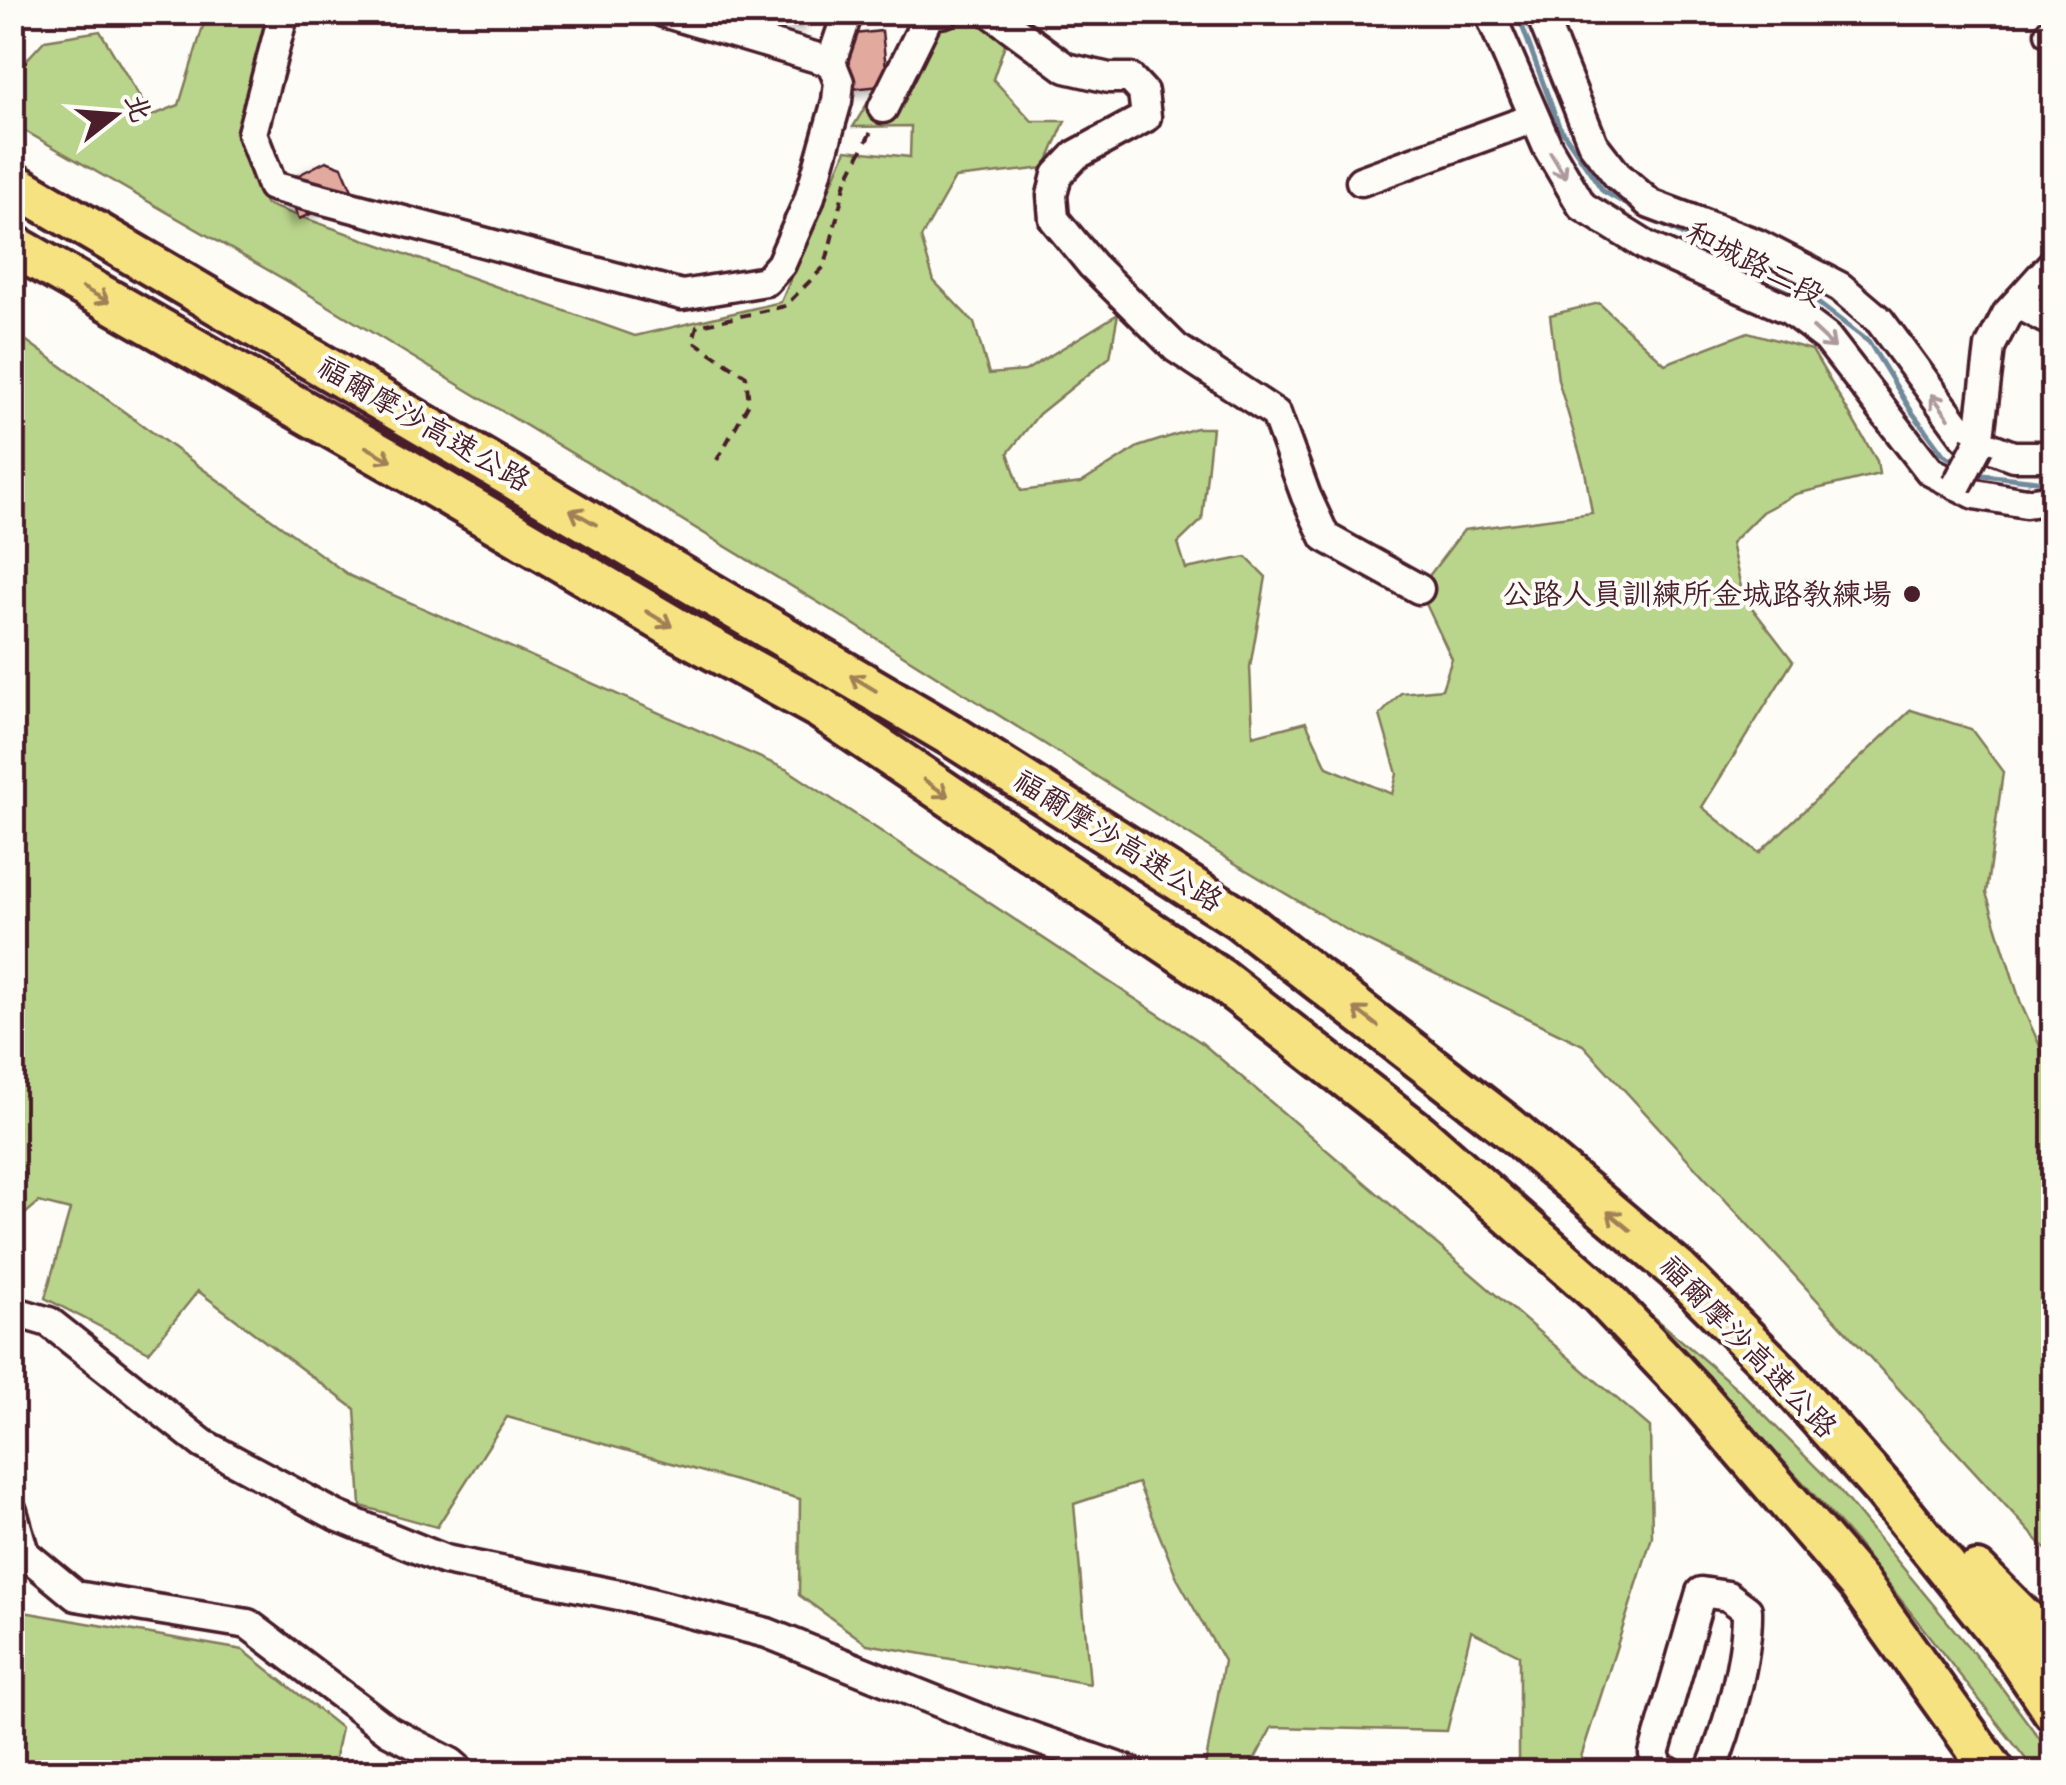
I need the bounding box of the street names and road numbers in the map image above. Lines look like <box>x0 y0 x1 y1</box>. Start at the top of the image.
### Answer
street label: 和城路二段 <box>1680 213 1830 315</box>
street label: 福爾摩沙高速公路 <box>311 348 537 500</box>
street label: 福爾摩沙高速公路 <box>1006 762 1230 920</box>
street label: 福爾摩沙高速公路 <box>1651 1248 1845 1446</box>

